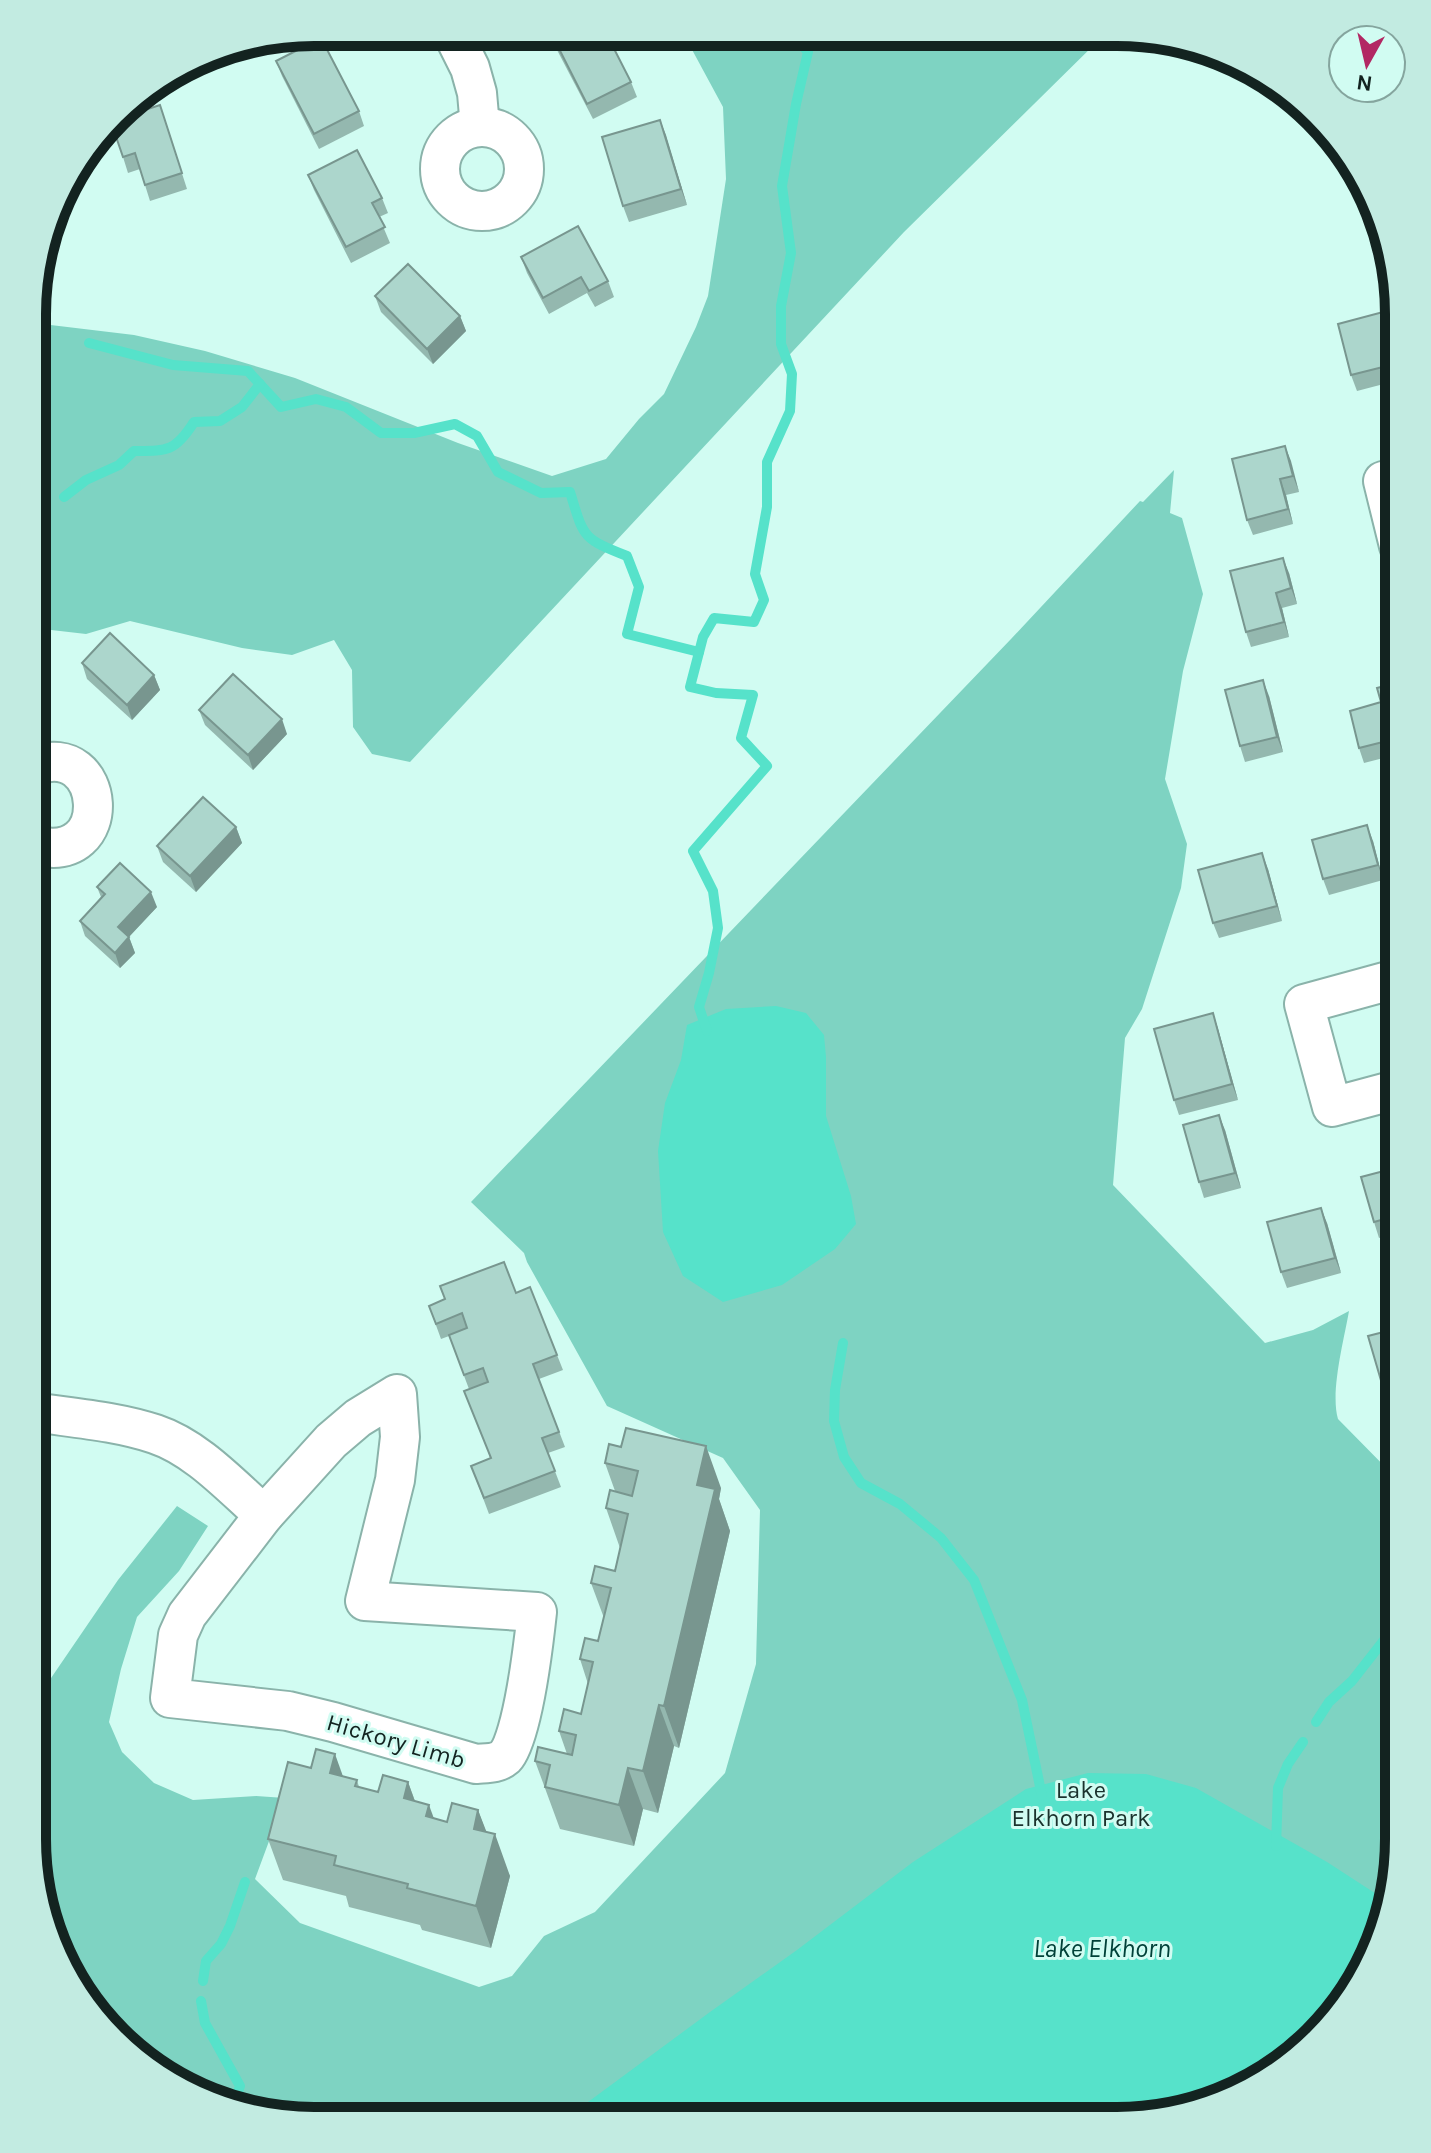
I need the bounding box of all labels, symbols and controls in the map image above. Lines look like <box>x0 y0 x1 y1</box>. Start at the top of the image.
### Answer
north arrow <box>1327 24 1407 104</box>
text: N <box>1355 69 1374 97</box>
street label: Hickory Limb <box>323 1708 469 1774</box>
park label: Lake Elkhorn Park <box>1012 1776 1150 1832</box>
water label: Lake Elkhorn <box>1033 1933 1171 1964</box>

